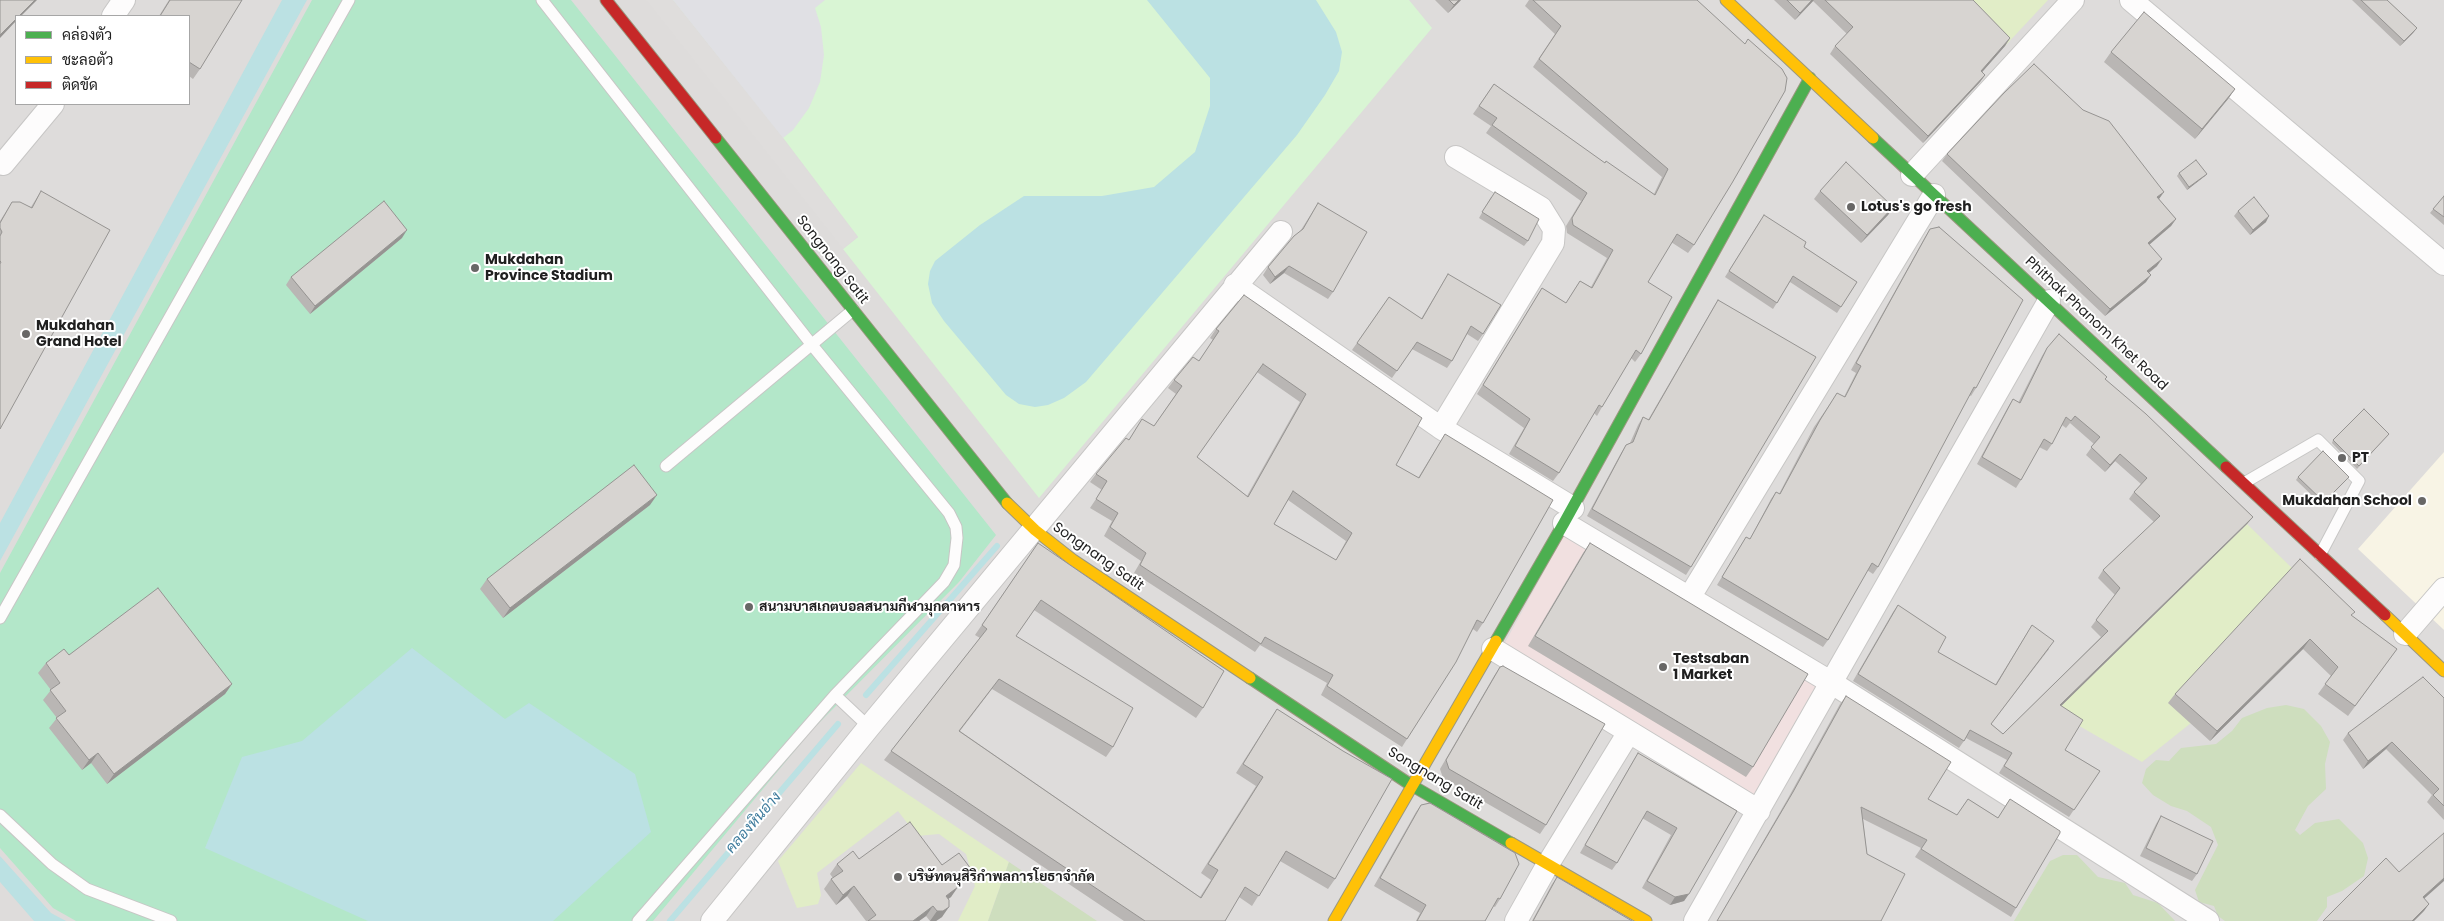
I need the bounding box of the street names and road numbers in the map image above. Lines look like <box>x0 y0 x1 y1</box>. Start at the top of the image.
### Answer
street label: Songnang Satit <box>792 212 872 308</box>
street label: Phithak Phanom Khet Road <box>2021 253 2171 395</box>
street label: Songnang Satit <box>1049 519 1147 595</box>
street label: Songnang Satit <box>1385 744 1485 814</box>

